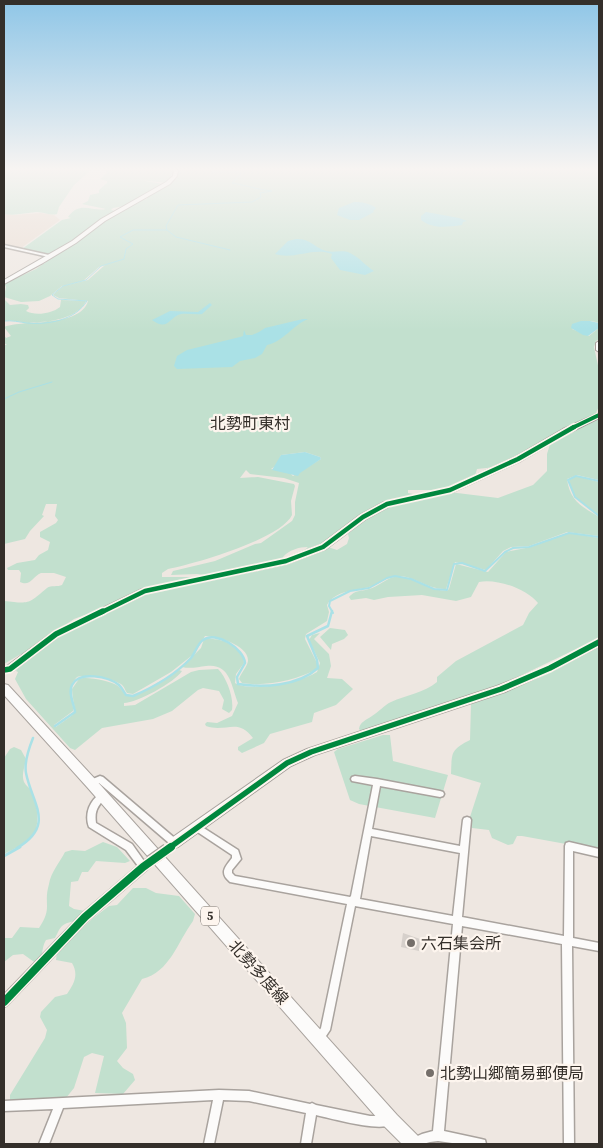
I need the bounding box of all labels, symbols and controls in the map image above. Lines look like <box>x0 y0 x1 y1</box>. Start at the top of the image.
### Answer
district label: 北勢町東村 <box>210 412 290 434</box>
road number: 5 <box>201 906 219 926</box>
place label: 六石集会所 <box>421 932 501 954</box>
street label: 北勢多度線 <box>224 935 294 1009</box>
marker: 六石集会所 <box>405 937 417 949</box>
place label: 北勢山郷簡易郵便局 <box>440 1062 584 1084</box>
marker: 北勢山郷簡易郵便局 <box>424 1067 436 1079</box>

